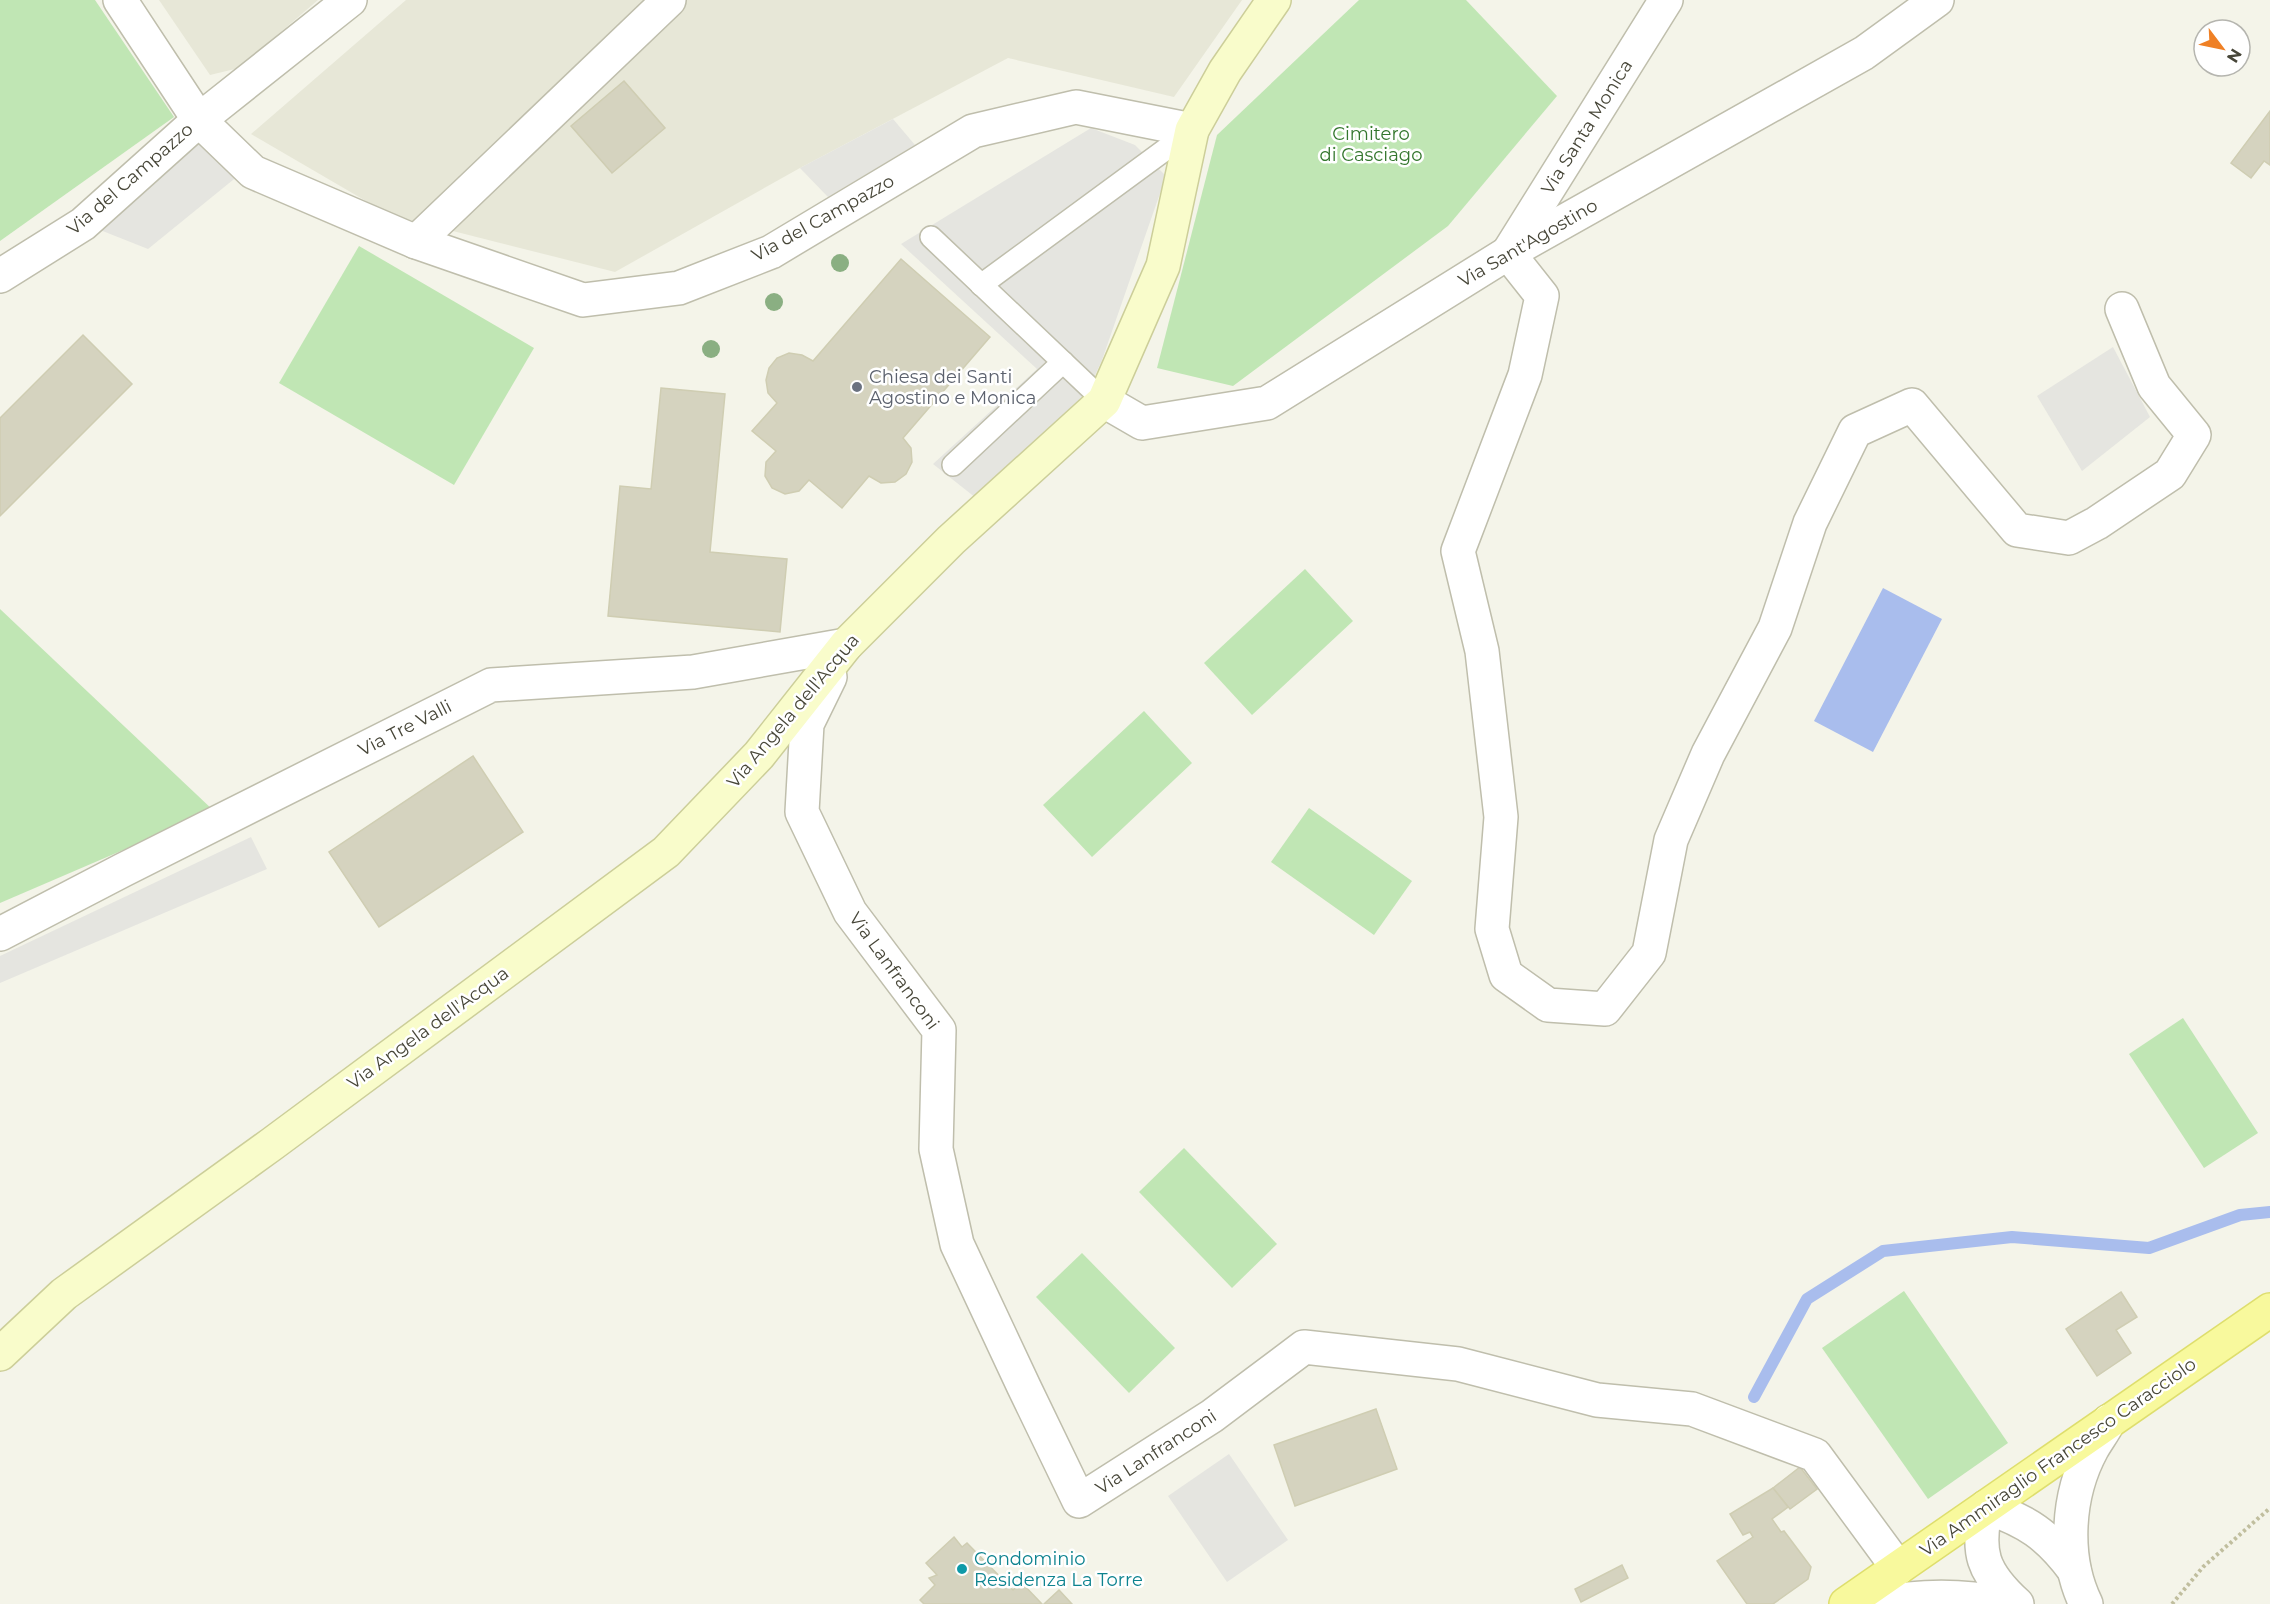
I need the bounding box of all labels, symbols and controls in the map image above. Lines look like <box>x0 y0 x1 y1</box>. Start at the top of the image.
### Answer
north arrow <box>2192 18 2252 78</box>
text: N <box>2223 45 2246 66</box>
street label: Via Santa Monica <box>1537 56 1637 198</box>
street label: Via del Campazzo <box>63 118 197 240</box>
park label: Cimitero di Casciago <box>1320 123 1422 166</box>
street label: Via del Campazzo <box>748 170 898 266</box>
street label: Via Sant'Agostino <box>1454 194 1602 292</box>
place label: Chiesa dei Santi Agostino e Monica <box>869 366 1036 409</box>
marker: Chiesa dei Santi Agostino e Monica <box>850 380 864 394</box>
street label: Via Angela dell'Acqua <box>722 630 864 792</box>
street label: Via Tre Valli <box>355 695 455 761</box>
street label: Via Lanfranconi <box>844 908 944 1034</box>
street label: Via Angela dell'Acqua <box>343 962 513 1094</box>
street label: Via Ammiraglio Francesco Caracciolo <box>1916 1353 2200 1561</box>
street label: Via Lanfranconi <box>1092 1405 1220 1499</box>
place label: Condominio Residenza La Torre <box>974 1548 1143 1591</box>
marker: Condominio Residenza La Torre <box>955 1562 969 1576</box>

